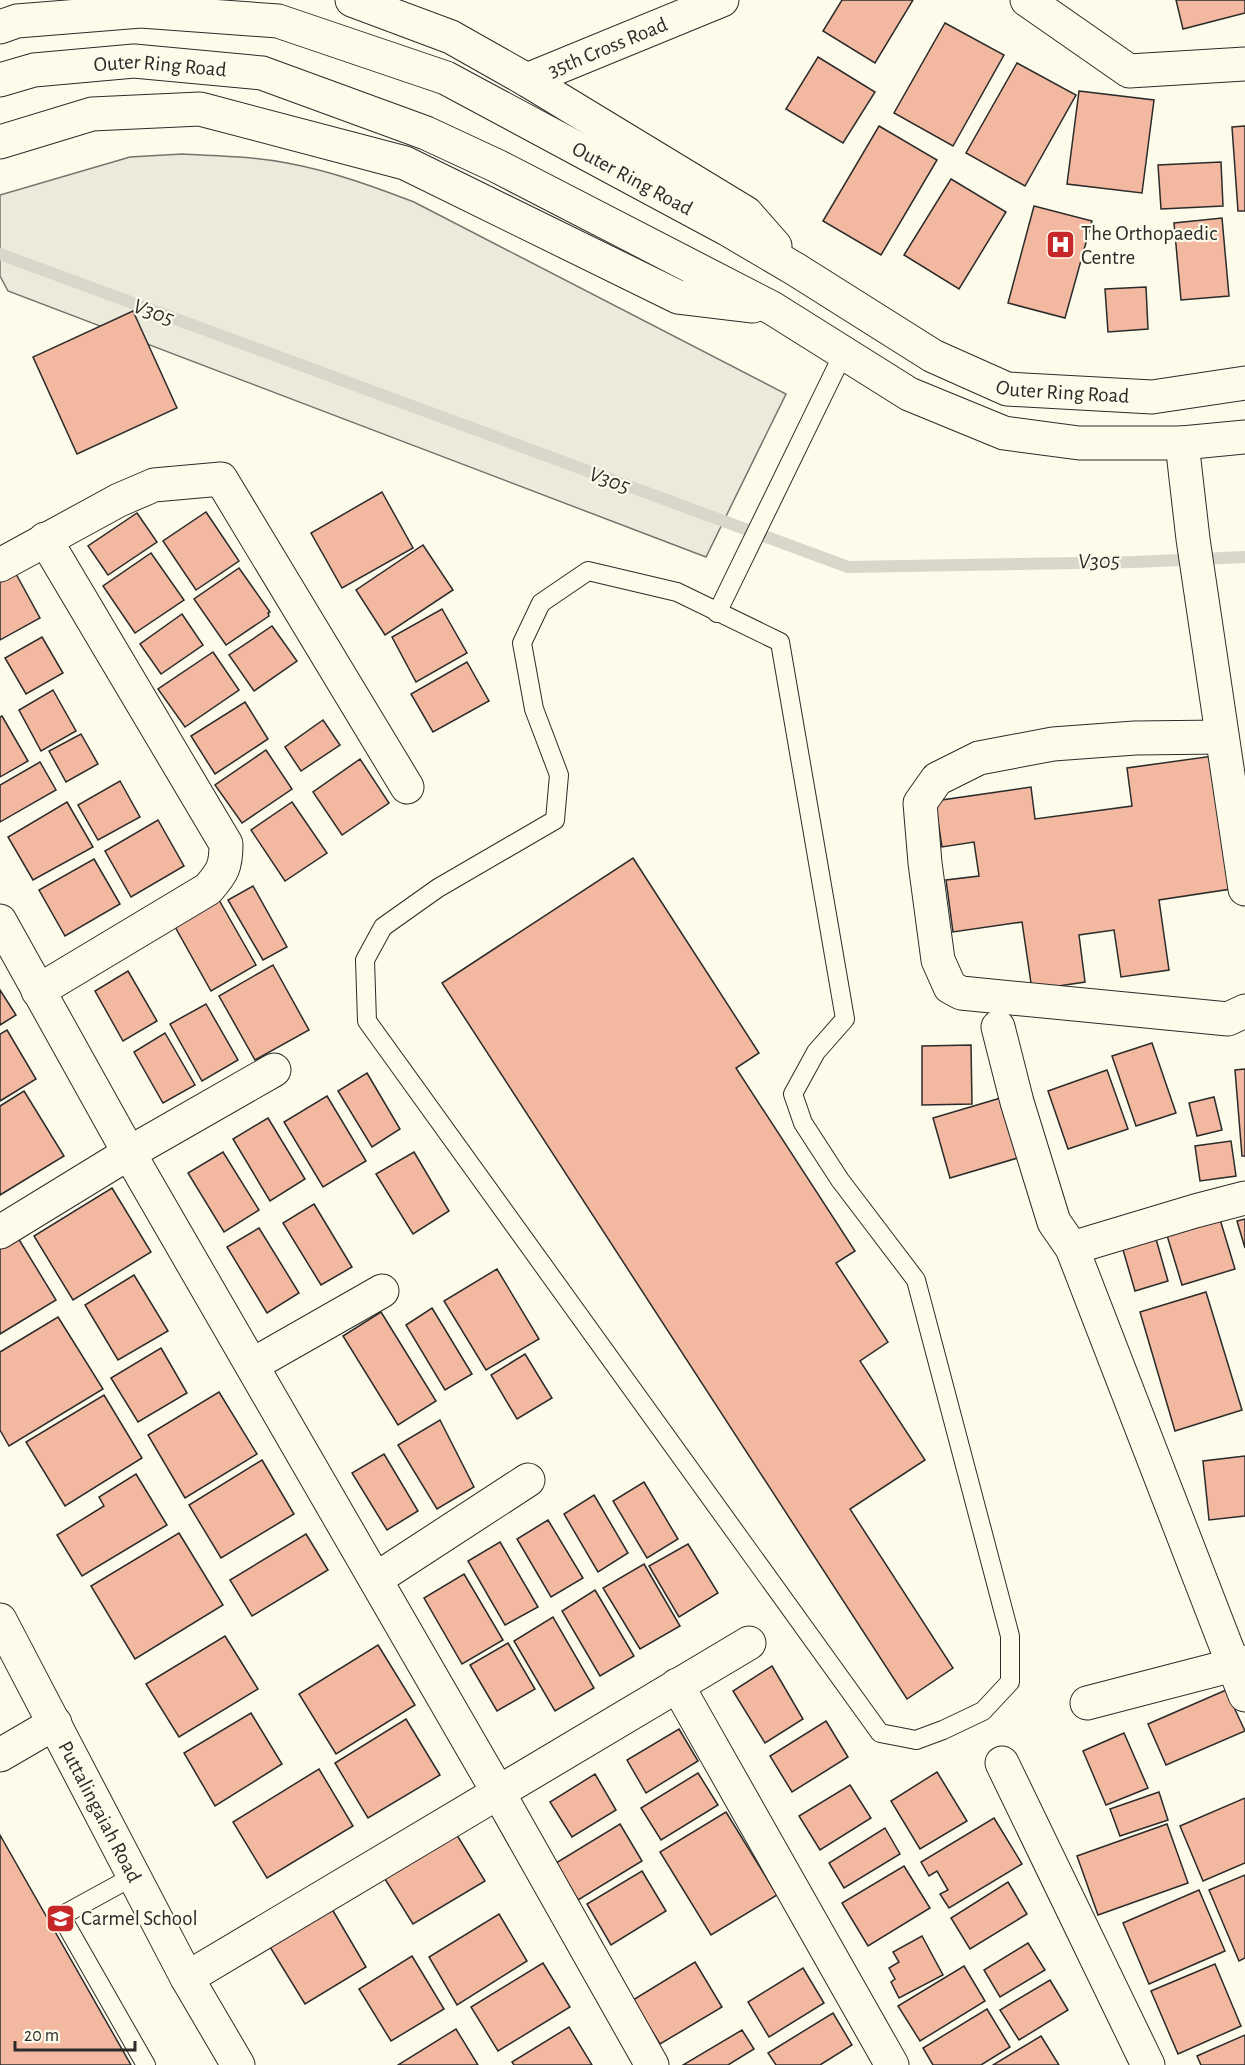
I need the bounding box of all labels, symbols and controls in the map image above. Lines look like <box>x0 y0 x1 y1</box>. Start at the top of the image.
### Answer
street label: 35th Cross Road <box>545 14 670 81</box>
street label: Outer Ring Road <box>93 51 228 81</box>
street label: Outer Ring Road <box>569 138 696 220</box>
place label: The Orthopaedic Centre <box>1081 223 1217 268</box>
hospital icon: The Orthopaedic Centre <box>1044 229 1076 261</box>
water label: V305 <box>130 294 177 329</box>
street label: Outer Ring Road <box>992 375 1130 407</box>
water label: V305 <box>586 462 633 497</box>
water label: V305 <box>1078 550 1120 572</box>
street label: Puttalingaiah Road <box>54 1738 145 1886</box>
school or university icon: Carmel School <box>44 1902 76 1934</box>
place label: Carmel School <box>81 1908 198 1929</box>
scale bar <box>15 2014 135 2052</box>
text: 20 m <box>24 2027 59 2045</box>

